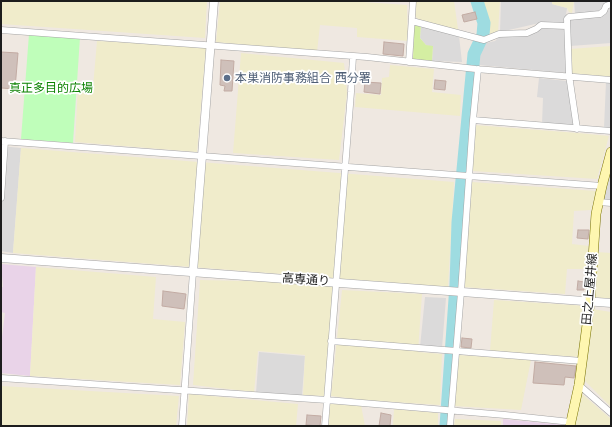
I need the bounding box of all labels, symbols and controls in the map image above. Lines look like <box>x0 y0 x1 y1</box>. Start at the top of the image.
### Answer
place label: 本巣消防事務組合 西分署 <box>235 71 371 85</box>
marker: 本巣消防事務組合 西分署 <box>222 73 232 83</box>
park label: 真正多目的広場 <box>9 81 93 95</box>
street label: 田之上屋井線 <box>580 253 600 325</box>
street label: 高専通り <box>282 271 330 289</box>

